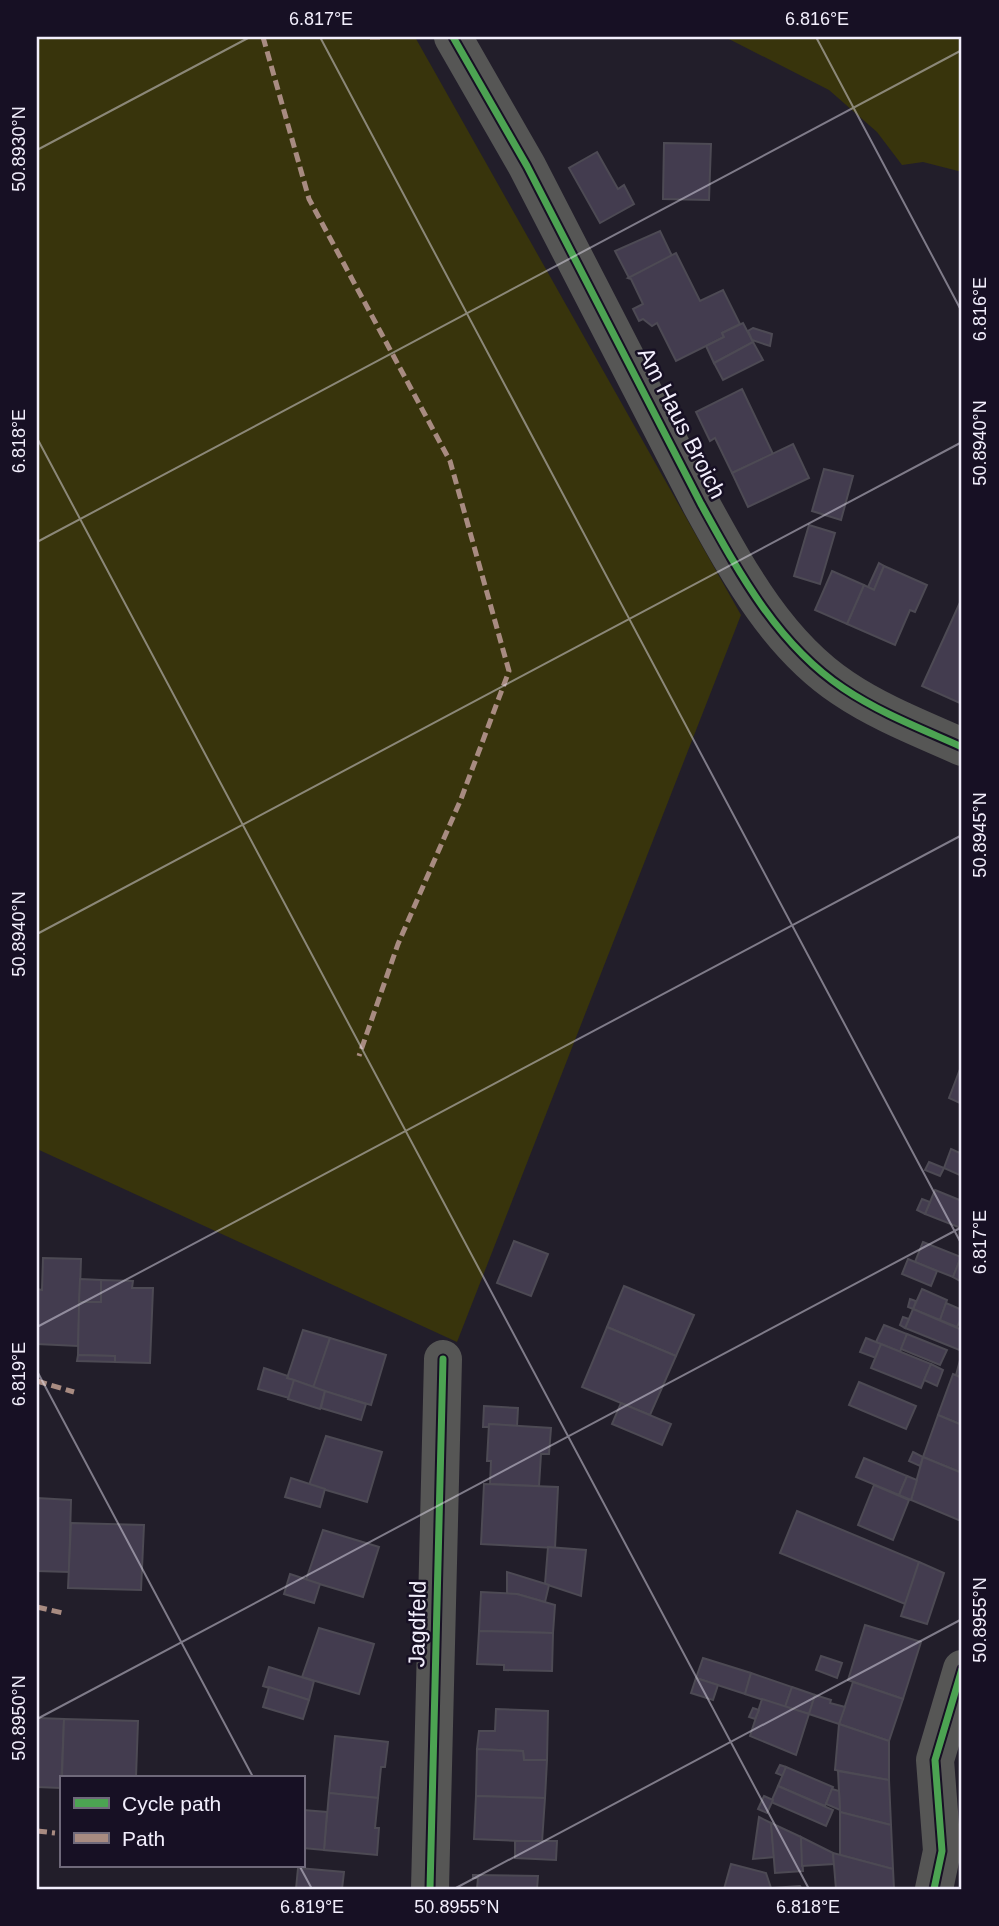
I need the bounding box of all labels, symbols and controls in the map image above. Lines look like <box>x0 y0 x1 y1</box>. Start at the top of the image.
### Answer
text: 6.817°E <box>289 9 353 29</box>
text: 6.816°E <box>785 9 849 29</box>
text: 50.8930°N <box>9 106 29 192</box>
text: 6.816°E <box>970 277 990 341</box>
street label: Am Haus Broich <box>633 343 731 503</box>
text: 50.8940°N <box>970 400 990 486</box>
text: 6.818°E <box>9 409 29 473</box>
text: 50.8945°N <box>970 792 990 878</box>
text: 50.8940°N <box>9 891 29 977</box>
text: 6.817°E <box>970 1210 990 1274</box>
text: 6.819°E <box>9 1342 29 1406</box>
text: 50.8955°N <box>970 1577 990 1663</box>
street label: Jagdfeld <box>403 1580 431 1668</box>
text: 50.8950°N <box>9 1675 29 1761</box>
legend <box>60 1776 304 1867</box>
text: Cycle path <box>122 1792 221 1815</box>
text: Path <box>122 1827 165 1850</box>
text: 6.819°E <box>280 1897 344 1917</box>
text: 50.8955°N <box>414 1897 500 1917</box>
text: 6.818°E <box>776 1897 840 1917</box>

